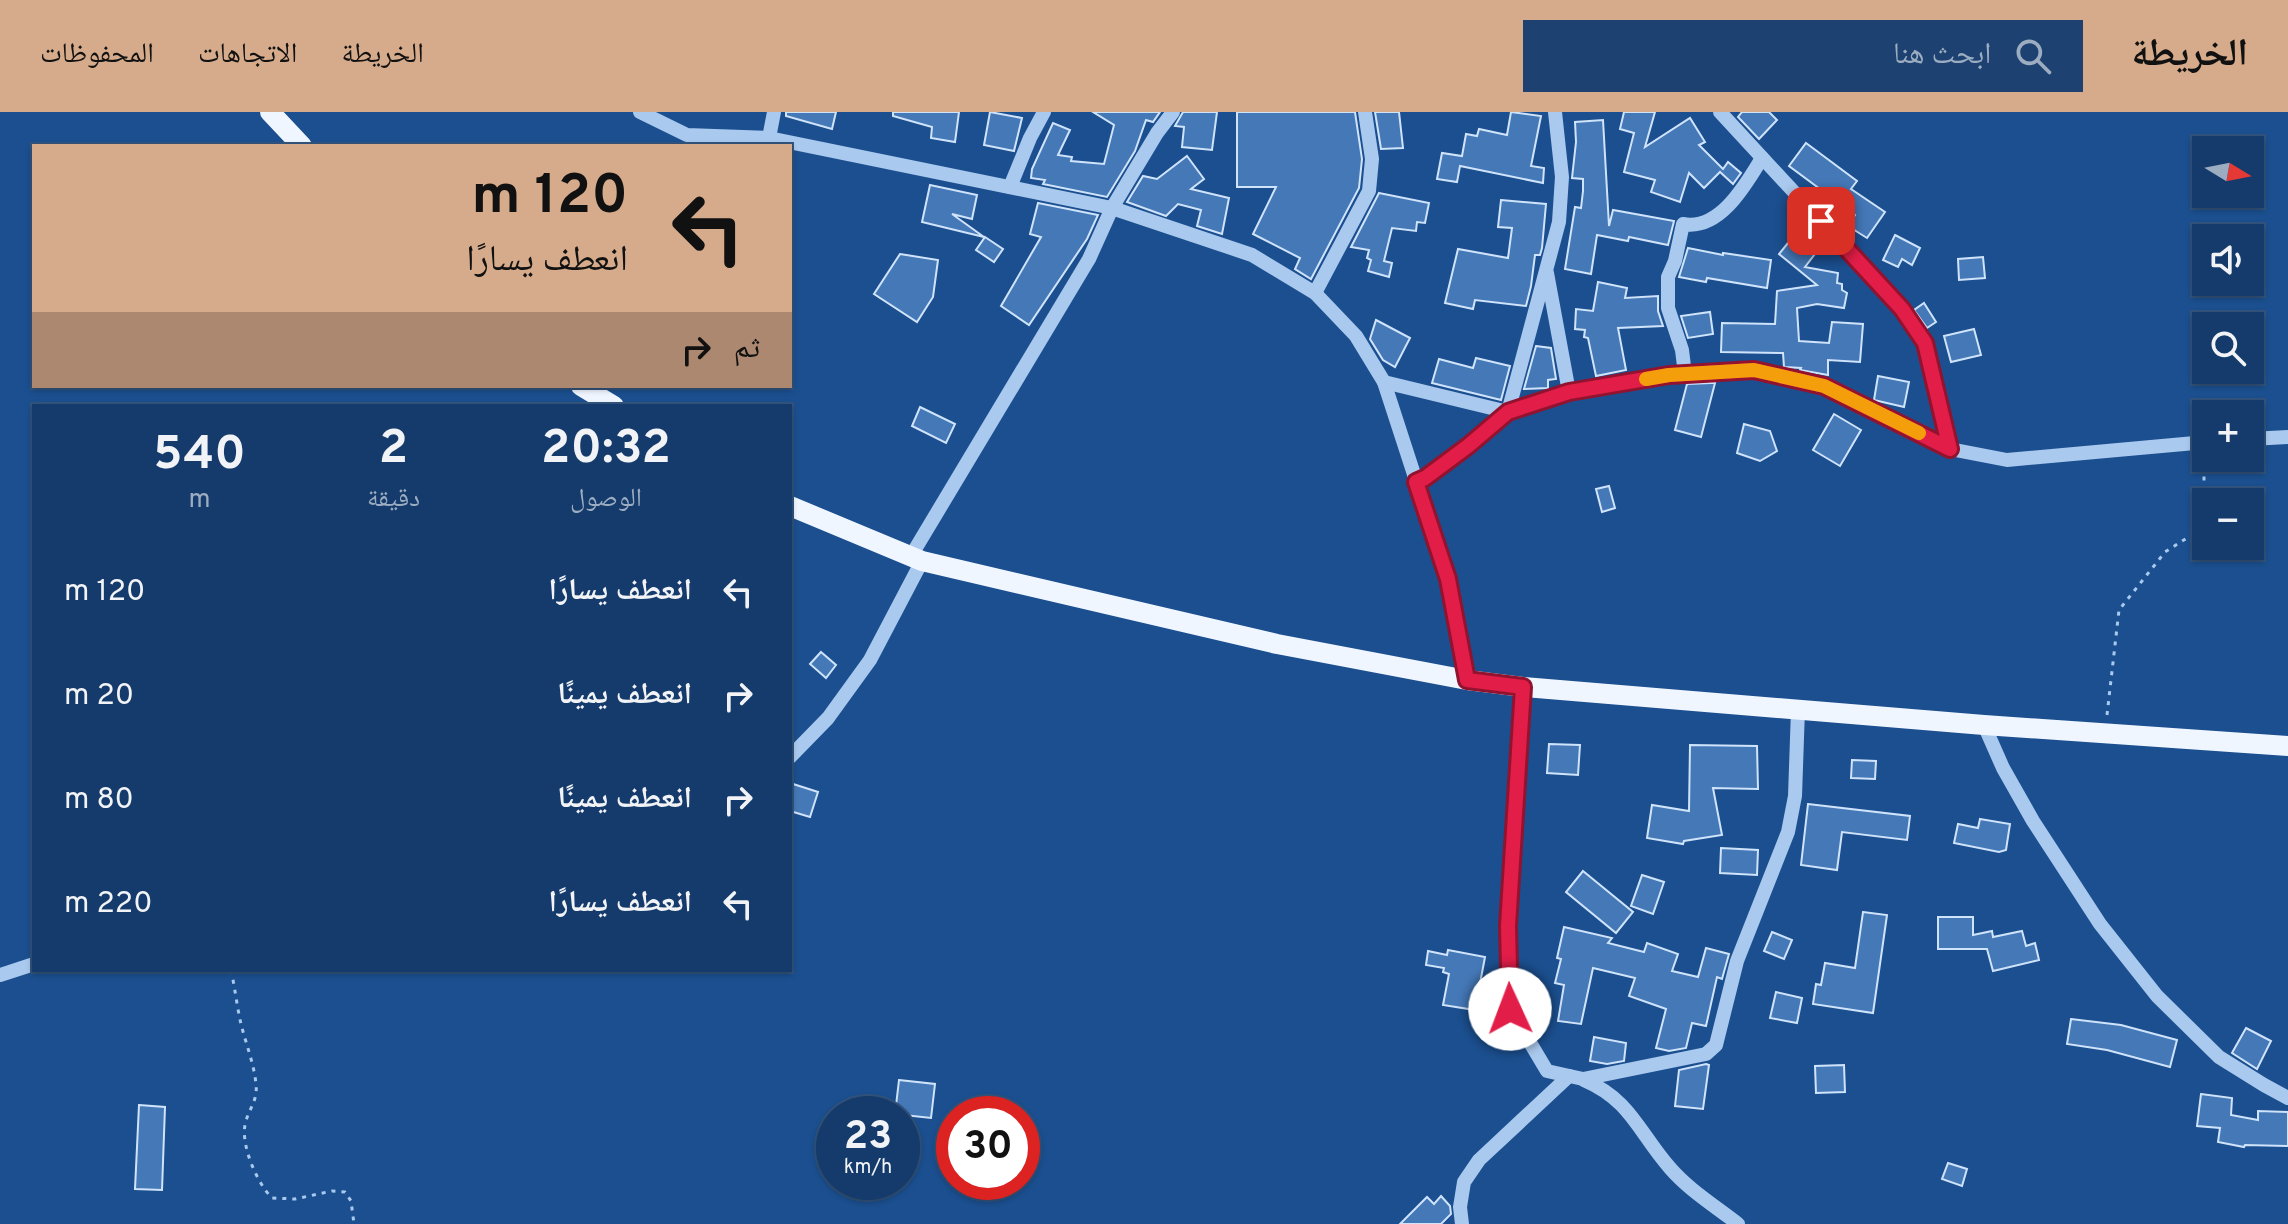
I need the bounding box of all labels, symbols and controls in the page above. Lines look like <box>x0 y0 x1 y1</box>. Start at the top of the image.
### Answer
search box <box>1523 20 2083 92</box>
text: الخريطة <box>2131 31 2248 80</box>
icon: search <box>2011 34 2055 78</box>
text: المحفوظات <box>40 37 154 73</box>
text: الاتجاهات <box>198 37 297 73</box>
text: الخريطة <box>341 37 424 73</box>
text: ابحث هنا <box>1893 37 1991 74</box>
north arrow <box>2192 136 2264 208</box>
map controls <box>2192 136 2264 560</box>
text: 120 m <box>471 163 628 233</box>
icon: left <box>656 176 760 280</box>
pin <box>1787 187 1855 255</box>
icon: arrive <box>1799 199 1843 243</box>
button: sound <box>2192 224 2264 296</box>
text: انعطف يسارًا <box>466 238 628 284</box>
button: search <box>2192 312 2264 384</box>
icon: right <box>674 328 718 372</box>
text: ثم <box>734 331 760 368</box>
button: + <box>2192 400 2264 472</box>
text: 2 <box>379 420 408 480</box>
text: 20:32 <box>541 420 671 480</box>
text: 540 <box>153 426 246 486</box>
text: دقيقة <box>367 483 420 516</box>
text: الوصول <box>570 483 642 516</box>
text: m <box>189 484 211 517</box>
button: − <box>2192 488 2264 560</box>
icon: left <box>716 570 760 614</box>
text: انعطف يسارًا <box>548 573 692 610</box>
text: 120 m <box>64 574 145 611</box>
icon: right <box>716 674 760 718</box>
text: انعطف يمينًا <box>557 677 692 714</box>
text: 20 m <box>64 678 134 715</box>
icon: right <box>716 778 760 822</box>
text: انعطف يمينًا <box>557 781 692 818</box>
text: 80 m <box>64 782 134 819</box>
icon: left <box>716 882 760 926</box>
text: انعطف يسارًا <box>548 885 692 922</box>
text: 220 m <box>64 886 152 923</box>
position arrow <box>1468 967 1552 1051</box>
speed limit sign: 30 <box>936 1096 1040 1200</box>
text: 23 <box>844 1113 892 1163</box>
text: km/h <box>844 1155 892 1181</box>

